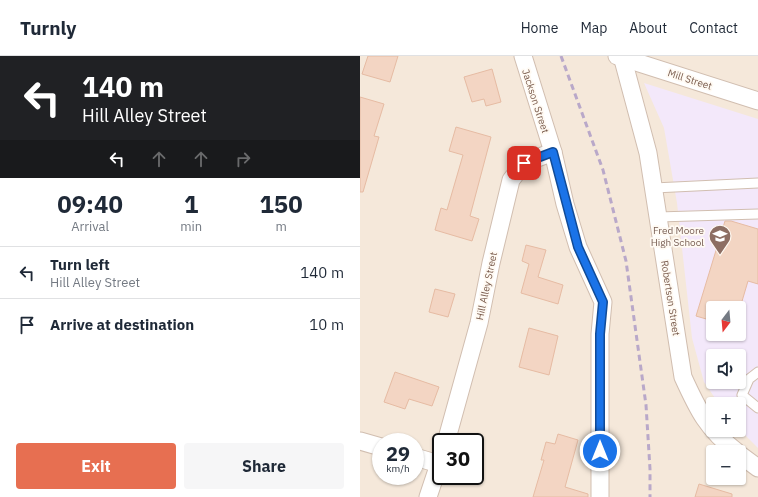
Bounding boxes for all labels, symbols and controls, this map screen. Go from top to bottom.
text: Turnly [20,16,76,40]
text: Home [521,19,558,37]
text: Map [580,19,607,37]
text: About [629,19,667,37]
text: Contact [689,19,738,37]
street label: Mill Street [666,66,714,93]
street label: Jackson Street [519,67,552,135]
text: 140 m [82,68,164,105]
icon: left [16,72,68,124]
text: Hill Alley Street [82,104,207,127]
pin [507,146,541,180]
icon: left [106,148,128,170]
icon: ahead [148,148,170,170]
icon: ahead [190,148,212,170]
icon: right [232,148,254,170]
icon: arrive [513,152,535,174]
text: 09:40 [57,188,123,220]
text: 1 [184,188,198,220]
text: 150 [259,188,303,220]
text: Arrival [71,218,109,235]
text: min [180,218,202,235]
text: m [275,218,287,235]
school or university icon: Fred Moore High School [707,223,733,256]
place label: Fred Moore High School [651,224,705,249]
street label: Hill Alley Street [473,250,500,321]
text: Turn left [50,255,110,274]
street label: Robertson Street [658,259,683,337]
icon: left [16,262,38,284]
text: 140 m [300,263,344,282]
text: Hill Alley Street [50,274,140,291]
north arrow [706,301,746,341]
map controls [706,301,746,485]
icon: arrive [16,314,38,336]
text: Arrive at destination [50,315,194,334]
text: 10 m [309,315,344,334]
button: sound [706,349,746,389]
button: + [706,397,746,437]
position arrow [579,430,621,472]
speed limit sign: 30 [432,433,484,485]
text: 29 [386,440,410,467]
button: Exit [16,443,176,489]
button: Share [184,443,344,489]
button: − [706,445,746,485]
text: km/h [386,462,410,475]

